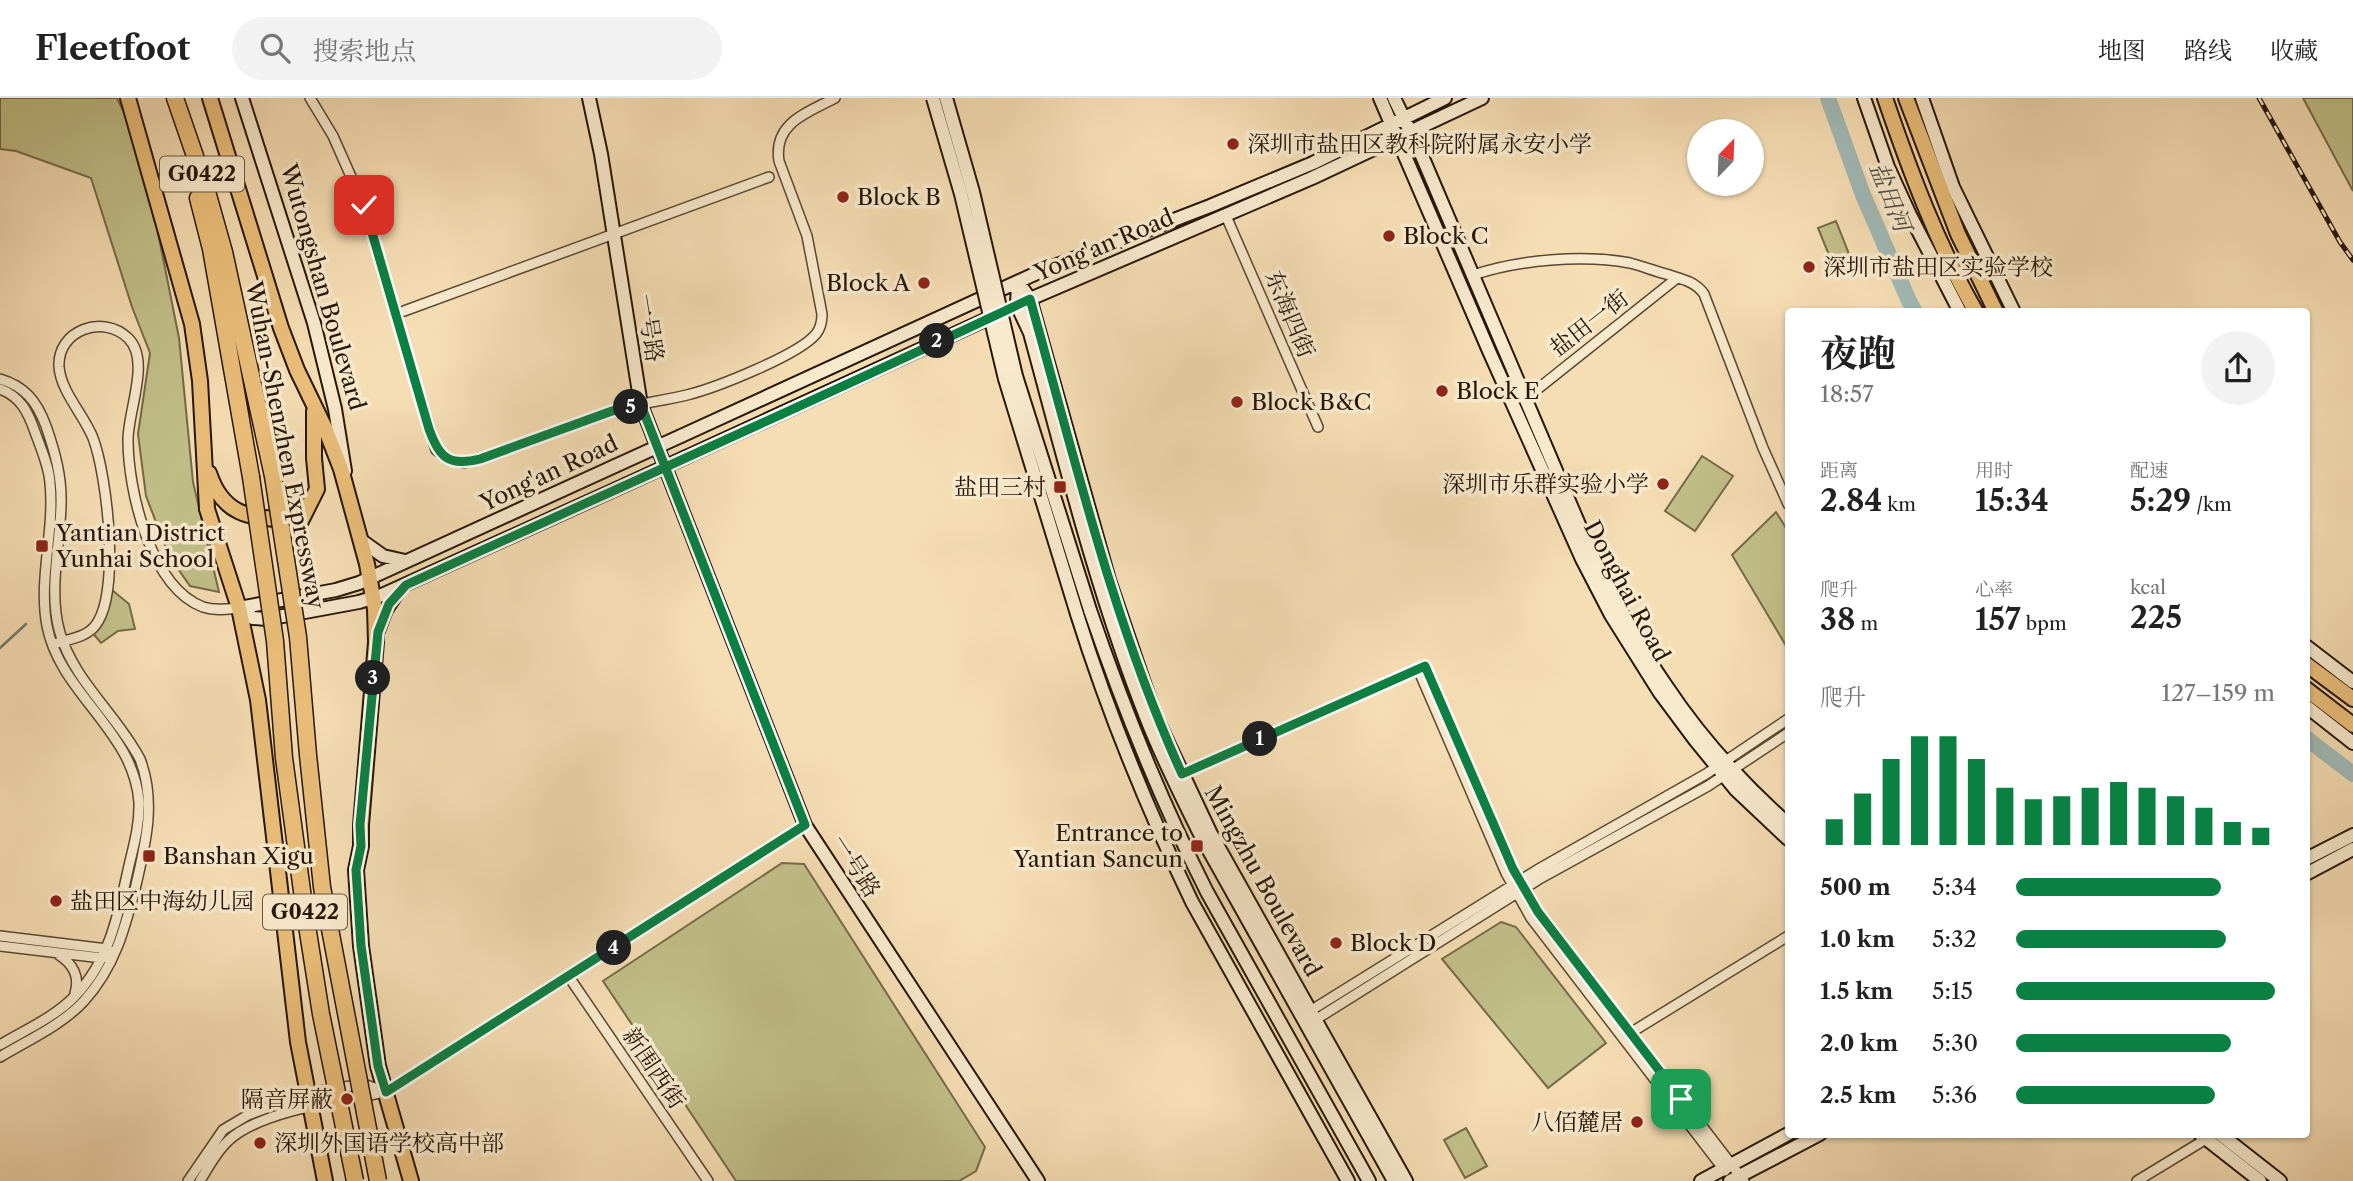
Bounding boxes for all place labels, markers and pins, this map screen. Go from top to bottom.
place label: 深圳市盐田区教科院附属永安小学 [1247,130,1592,158]
marker: 深圳市盐田区教科院附属永安小学 [1225,136,1241,152]
pin [334,175,394,235]
place label: Block B [857,183,941,211]
marker: Block B [835,189,851,205]
place label: Block C [1403,222,1489,250]
marker: Block C [1381,228,1397,244]
place label: 深圳市盐田区实验学校 [1823,253,2053,281]
marker: 深圳市盐田区实验学校 [1801,259,1817,275]
place label: Block A [826,269,911,297]
marker: Block A [916,275,932,291]
pin: 2 [920,324,954,358]
place label: Block E [1456,377,1540,405]
marker: Block E [1434,383,1450,399]
place label: Block B&C [1251,388,1371,416]
pin: 5 [614,390,648,424]
marker: Block B&C [1229,394,1245,410]
place label: 深圳市乐群实验小学 [1442,470,1649,498]
place label: 盐田三村 [954,473,1046,501]
marker: 深圳市乐群实验小学 [1655,476,1671,492]
marker: 盐田三村 [1052,479,1068,495]
place label: Yantian District Yunhai School [55,519,225,573]
marker: Yantian District Yunhai School [34,538,50,554]
pin: 3 [356,660,390,696]
pin: 1 [1242,722,1278,756]
place label: Entrance to Yantian Sancun [1013,819,1183,873]
marker: Entrance to Yantian Sancun [1189,838,1205,854]
place label: Banshan Xigu [163,842,314,870]
marker: Banshan Xigu [141,848,157,864]
place label: 盐田区中海幼儿园 [70,887,254,915]
marker: 盐田区中海幼儿园 [48,893,64,909]
place label: Block D [1350,929,1437,957]
pin: 4 [596,930,632,966]
marker: Block D [1328,935,1344,951]
pin [1651,1069,1711,1129]
place label: 隔音屏蔽 [241,1085,333,1113]
marker: 隔音屏蔽 [339,1091,355,1107]
place label: 八佰麓居 [1531,1108,1623,1136]
marker: 八佰麓居 [1629,1114,1645,1130]
place label: 深圳外国语学校高中部 [274,1129,504,1157]
marker: 深圳外国语学校高中部 [252,1135,268,1151]

